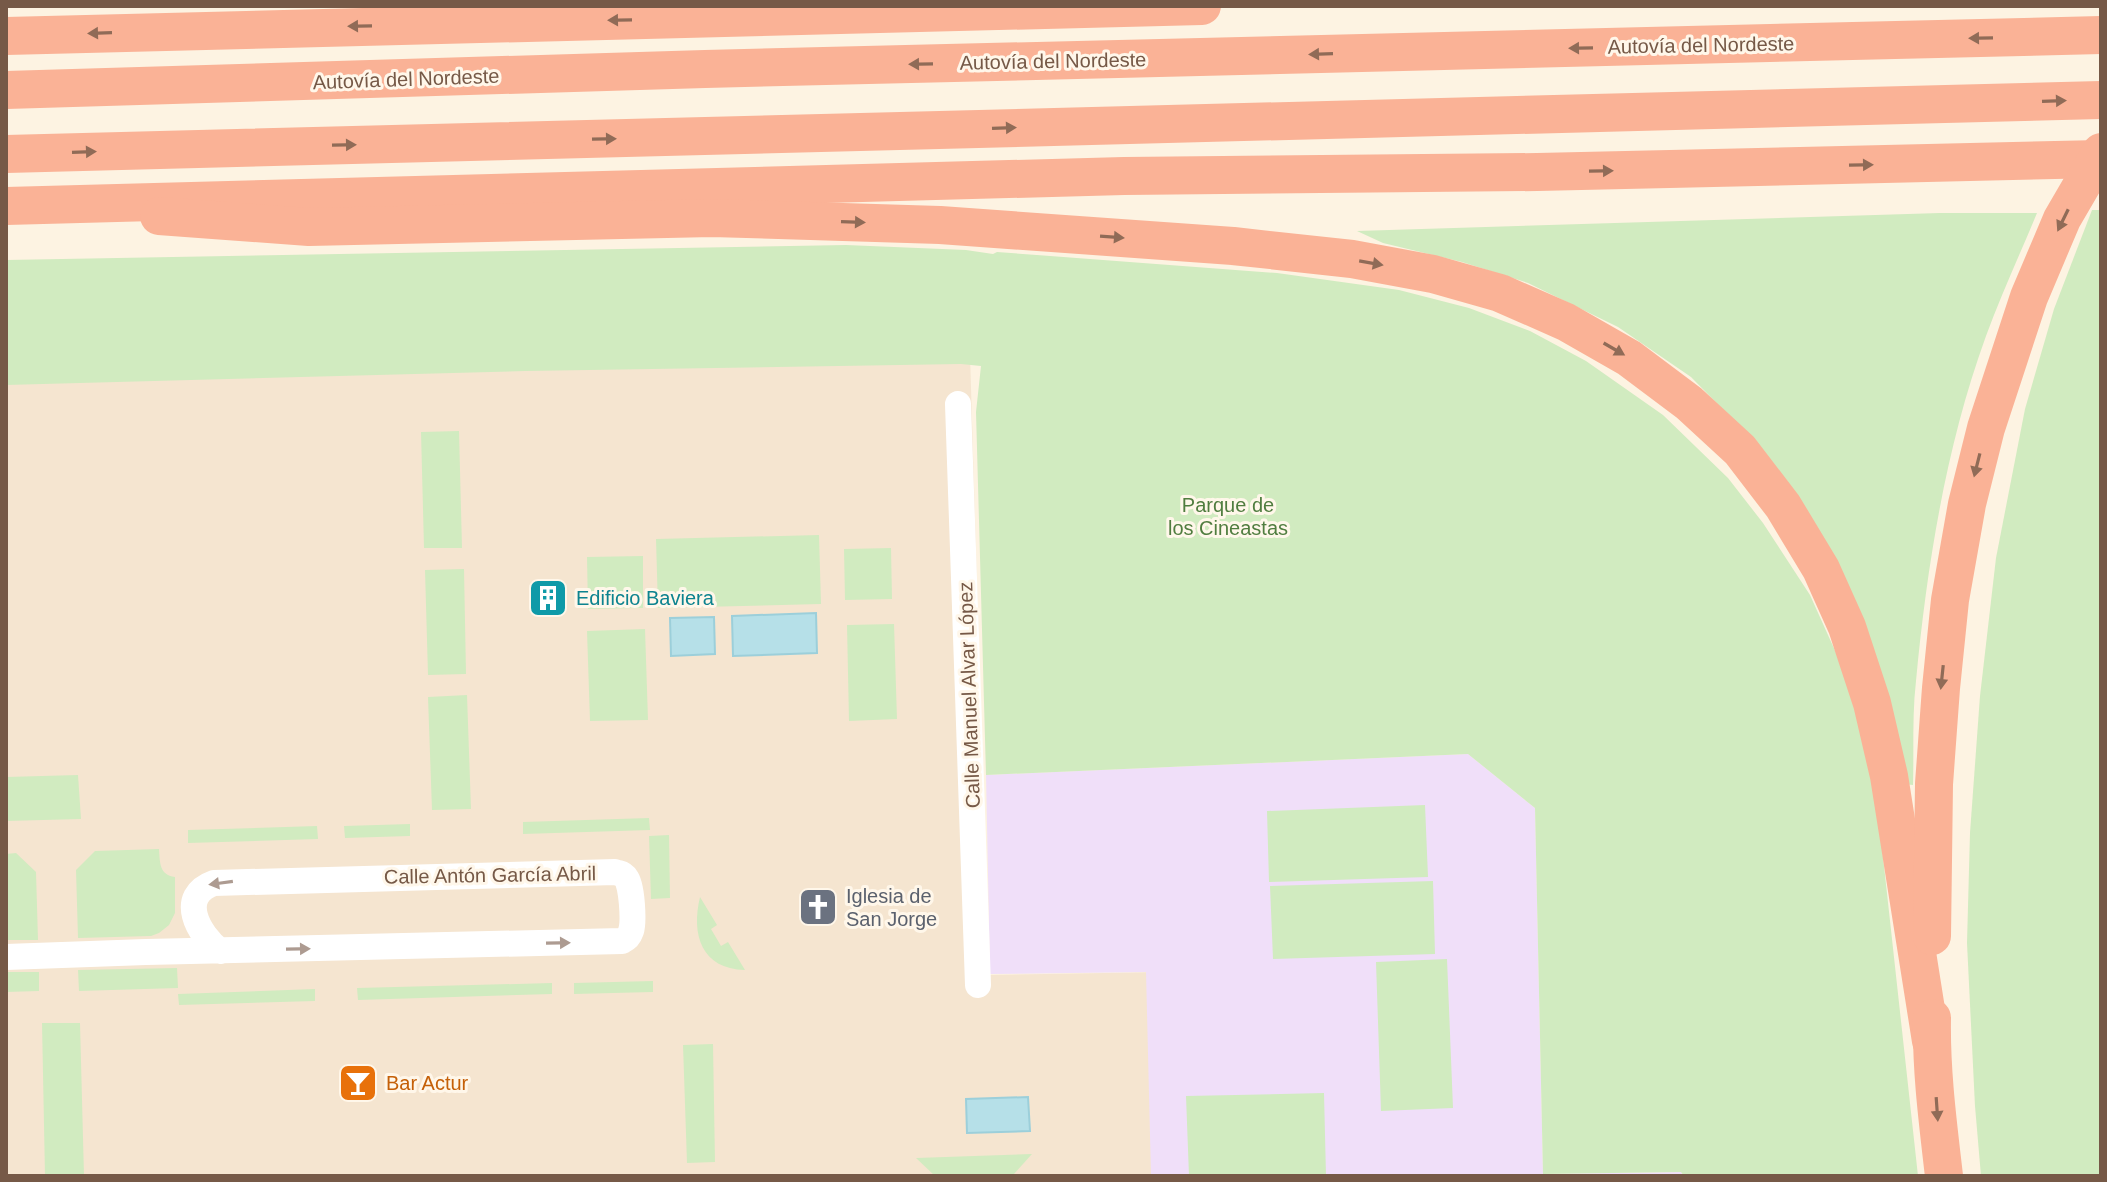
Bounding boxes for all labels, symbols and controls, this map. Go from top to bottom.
one-way arrow [607,14,632,27]
one-way arrow [347,20,372,33]
one-way arrow [87,27,112,40]
one-way arrow [1968,31,1993,44]
street label: Autovía del Nordeste [1607,32,1795,58]
one-way arrow [1568,41,1593,54]
street label: Autovía del Nordeste [959,48,1147,74]
one-way arrow [1308,48,1333,61]
one-way arrow [908,58,933,71]
street label: Autovía del Nordeste [312,65,500,93]
one-way arrow [2042,95,2067,108]
one-way arrow [992,122,1017,134]
one-way arrow [592,132,617,145]
one-way arrow [332,139,357,152]
one-way arrow [72,145,97,158]
one-way arrow [1849,158,1874,171]
one-way arrow [1589,164,1614,177]
one-way arrow [2056,208,2070,231]
one-way arrow [841,216,866,229]
one-way arrow [1100,231,1125,244]
one-way arrow [1359,257,1384,269]
one-way arrow [1603,342,1625,356]
one-way arrow [1970,452,1982,477]
park label: Parque de los Cineastas [1168,494,1288,539]
building icon: Edificio Baviera [527,577,569,619]
street label: Calle Manuel Alvar López [954,581,984,809]
place label: Edificio Baviera [576,587,715,609]
one-way arrow [1935,665,1948,690]
street label: Calle Antón García Abril [384,862,596,888]
one-way arrow [208,877,233,890]
place label: Iglesia de San Jorge [846,885,937,930]
church icon: Iglesia de San Jorge [797,886,839,928]
one-way arrow [546,937,571,949]
one-way arrow [286,943,311,955]
bar icon: Bar Actur [337,1062,379,1104]
place label: Bar Actur [386,1072,469,1094]
one-way arrow [1930,1097,1943,1122]

